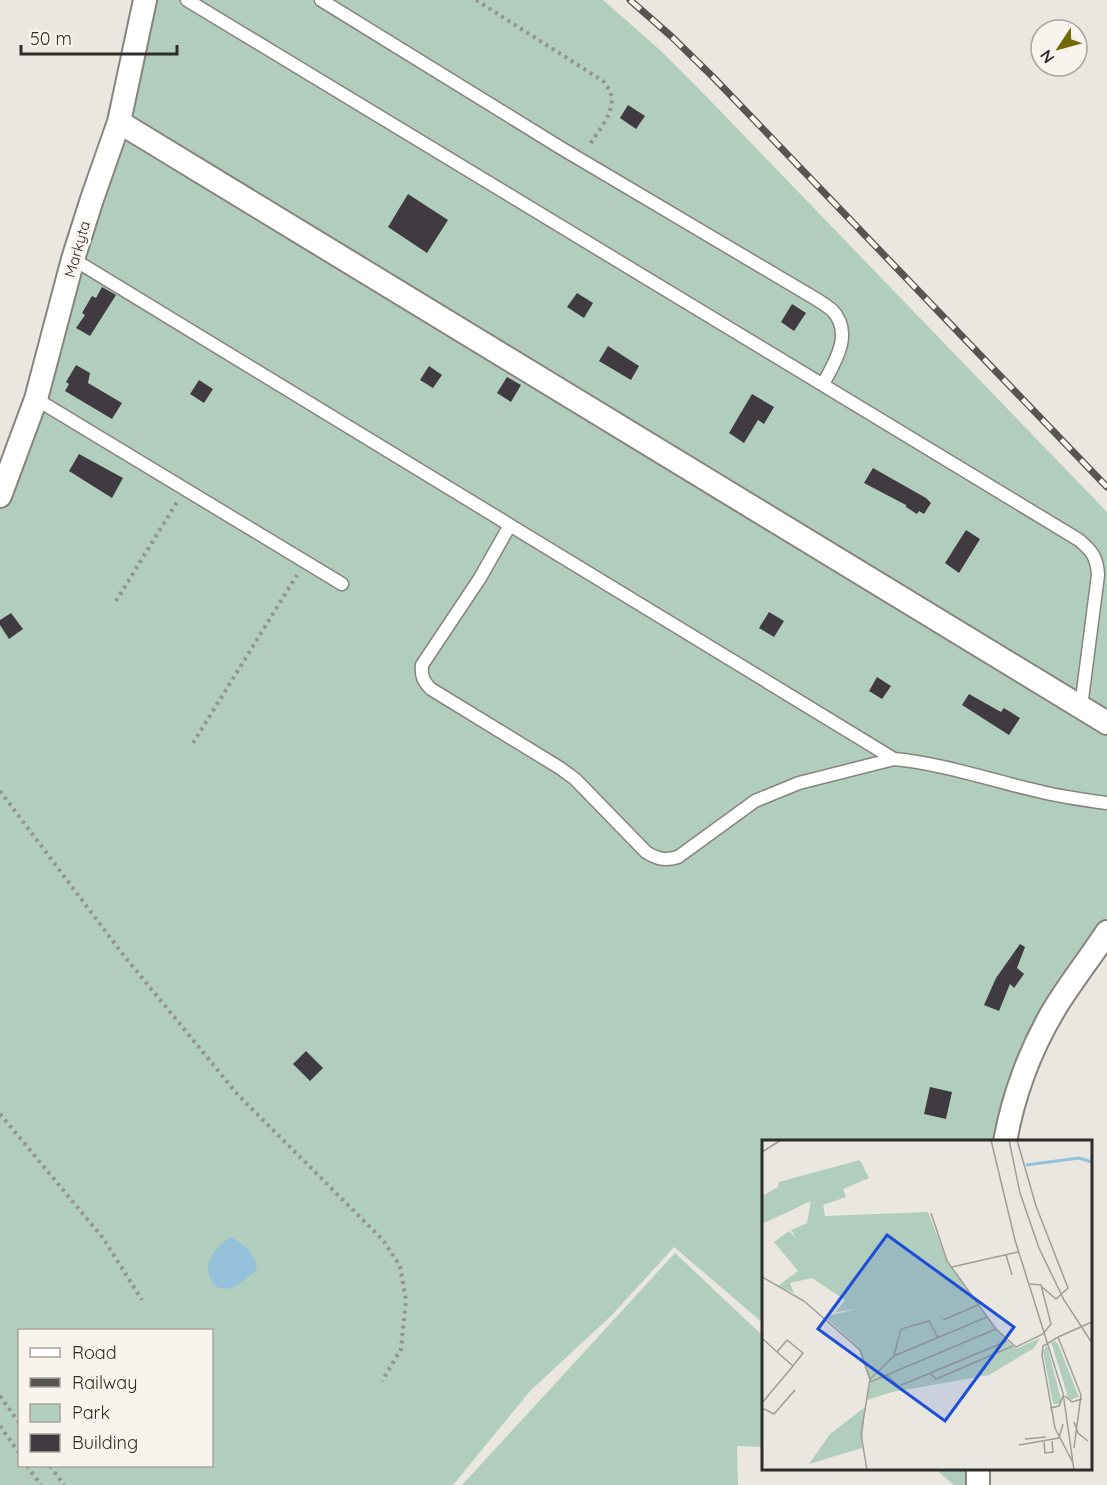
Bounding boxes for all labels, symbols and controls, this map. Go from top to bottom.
scale bar [21,18,177,56]
north arrow [1029,18,1089,78]
text: 50 m [30,27,72,50]
text: N [1035,46,1058,67]
street label: Markyta [60,219,94,279]
inset map [762,1140,1092,1470]
legend [18,1329,213,1467]
text: Road [72,1341,117,1364]
text: Railway [72,1371,138,1394]
text: Park [72,1401,110,1424]
text: Building [72,1431,138,1454]

